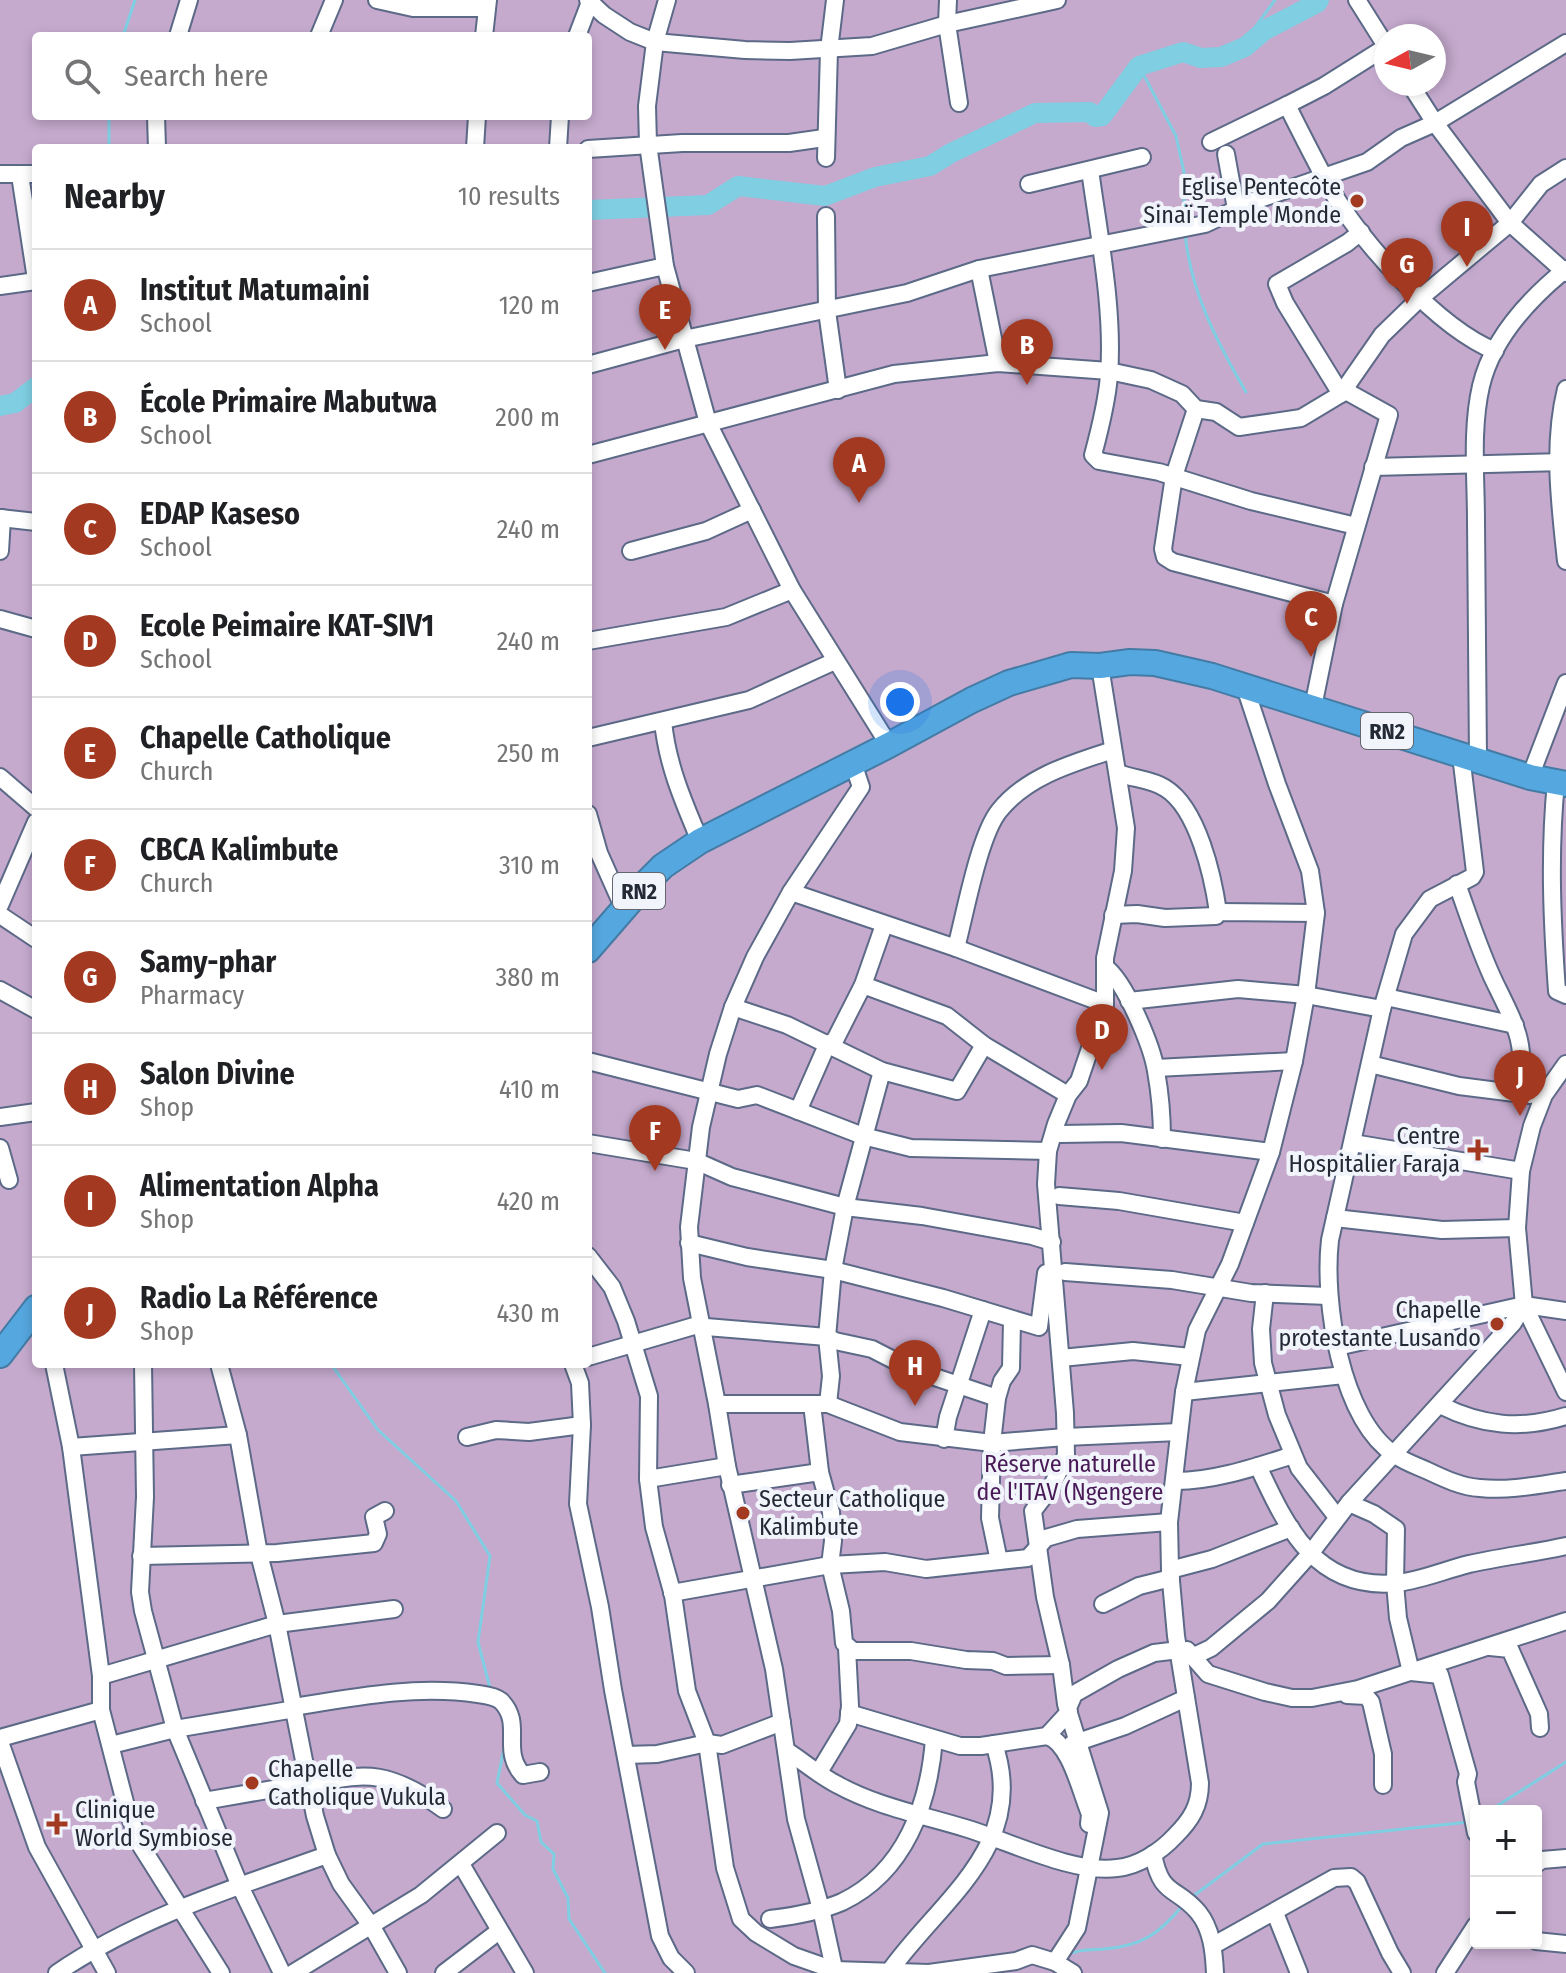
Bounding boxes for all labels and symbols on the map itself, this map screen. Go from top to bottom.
north arrow [1374,24,1446,96]
place label: Eglise Pentecôte Sinaï Temple Monde [1143,173,1341,229]
marker: Eglise Pentecôte Sinaï Temple Monde [1348,192,1366,210]
pin: I [1441,201,1493,267]
pin: G [1381,238,1433,304]
pin: E [639,284,691,350]
pin: B [1001,319,1053,385]
pin: A [833,437,885,503]
pin: C [1285,591,1337,657]
your location [880,682,920,722]
road number: RN2 [1361,713,1413,749]
road number: RN2 [613,873,665,909]
pin: D [1076,1004,1128,1070]
pin: J [1494,1050,1546,1116]
pin: F [629,1105,681,1171]
place label: Centre Hospitalier Faraja [1289,1122,1460,1178]
marker: Centre Hospitalier Faraja [1467,1139,1489,1161]
place label: Chapelle protestante Lusando [1278,1296,1481,1352]
marker: Chapelle protestante Lusando [1488,1315,1506,1333]
pin: H [889,1340,941,1406]
park label: Réserve naturelle de l'ITAV (Ngengere [977,1450,1163,1506]
place label: Secteur Catholique Kalimbute [759,1485,945,1541]
marker: Secteur Catholique Kalimbute [734,1504,752,1522]
place label: Chapelle Catholique Vukula [268,1755,446,1811]
marker: Chapelle Catholique Vukula [243,1774,261,1792]
place label: Clinique World Symbiose [75,1796,233,1852]
marker: Clinique World Symbiose [46,1813,68,1835]

